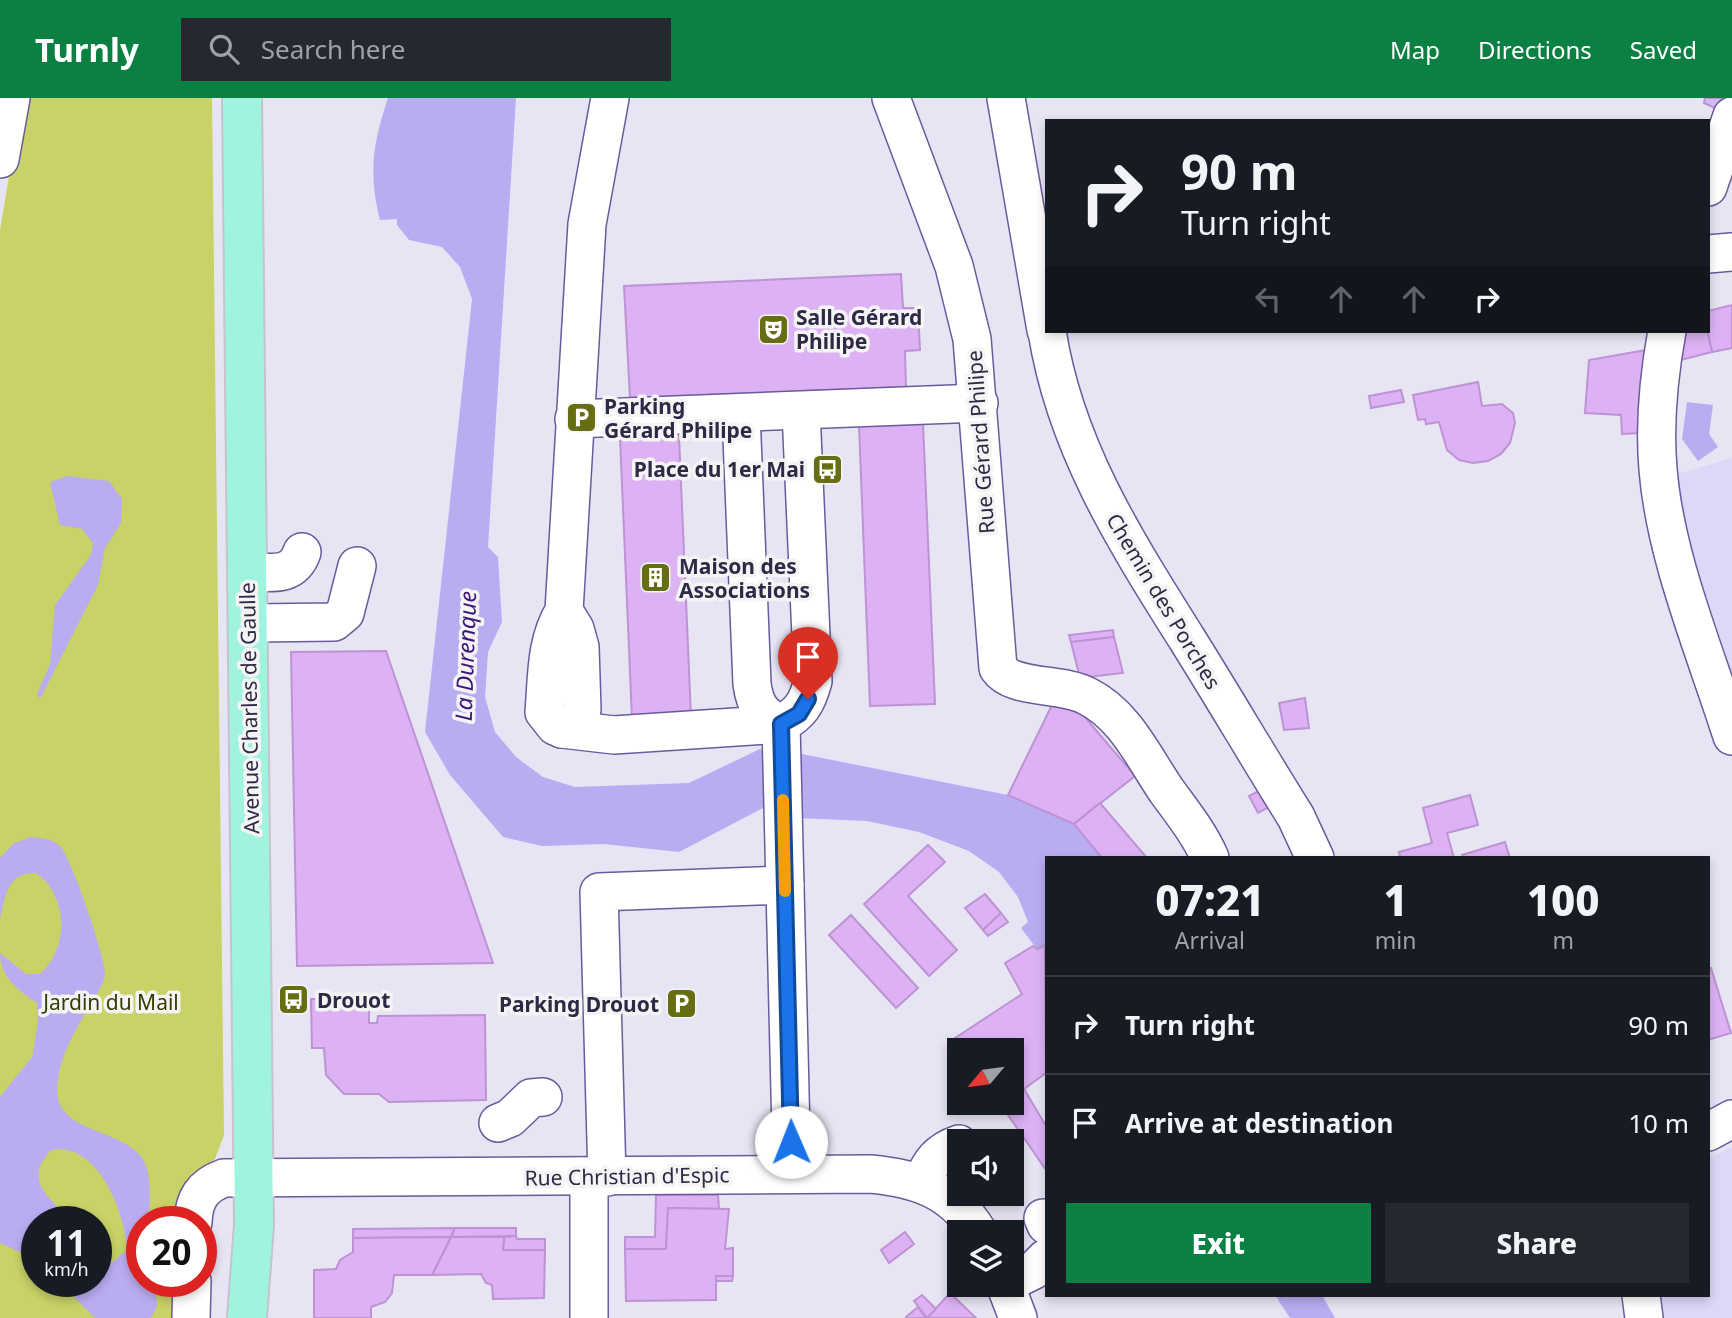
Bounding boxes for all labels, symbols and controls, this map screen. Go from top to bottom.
search box [181,18,671,81]
text: Turnly [35,27,139,72]
icon: search [205,30,243,68]
text: Search here [261,31,405,67]
text: Map [1390,33,1440,66]
text: Directions [1478,33,1592,66]
text: Saved [1630,33,1697,66]
text: 90 m [1181,138,1298,204]
icon: right [1066,147,1157,238]
text: Turn right [1181,201,1331,244]
icon: left [1249,280,1287,318]
icon: ahead [1322,280,1360,318]
icon: ahead [1395,280,1433,318]
icon: right [1468,280,1506,318]
place label: Salle Gérard Philipe [796,303,922,355]
theatre icon: Salle Gérard Philipe [756,312,790,346]
street label: Rue Gérard Philipe [960,349,1000,535]
place label: Parking Gérard Philipe [604,392,752,444]
parking icon: Parking Gérard Philipe [564,401,598,435]
bus stop icon: Place du 1er Mai [811,452,845,486]
place label: Place du 1er Mai [634,455,805,483]
street label: Chemin des Porches [1100,508,1228,694]
place label: Maison des Associations [679,552,810,604]
building icon: Maison des Associations [639,561,673,595]
street label: Avenue Charles de Gaulle [233,582,265,834]
water label: La Durenque [447,590,483,722]
pin [778,627,838,699]
icon: arrive [789,638,827,676]
text: 07:21 [1155,871,1264,928]
text: 1 [1383,871,1408,928]
text: 100 [1527,871,1600,928]
text: Arrival [1175,924,1245,956]
text: min [1375,924,1416,956]
text: m [1552,924,1574,956]
bus stop icon: Drouot [277,983,311,1017]
place label: Drouot [317,986,390,1014]
parking icon: Parking Drouot [665,987,699,1021]
park label: Jardin du Mail [41,988,179,1016]
place label: Parking Drouot [499,990,659,1018]
icon: right [1066,1006,1104,1044]
text: Turn right [1125,1007,1255,1043]
text: 90 m [1628,1007,1689,1043]
north arrow [947,1038,1024,1115]
map controls [947,1038,1024,1297]
icon: arrive [1066,1104,1104,1142]
position arrow [754,1105,828,1179]
text: Arrive at destination [1125,1105,1394,1141]
text: 10 m [1628,1105,1689,1141]
button: sound [947,1129,1024,1206]
street label: Rue Christian d'Espic [524,1160,730,1192]
button: Exit [1066,1203,1371,1283]
button: Share [1385,1203,1689,1283]
speed limit sign: 20 [126,1206,217,1297]
text: 11 [46,1219,87,1266]
button: layers [947,1220,1024,1297]
text: km/h [44,1257,89,1281]

